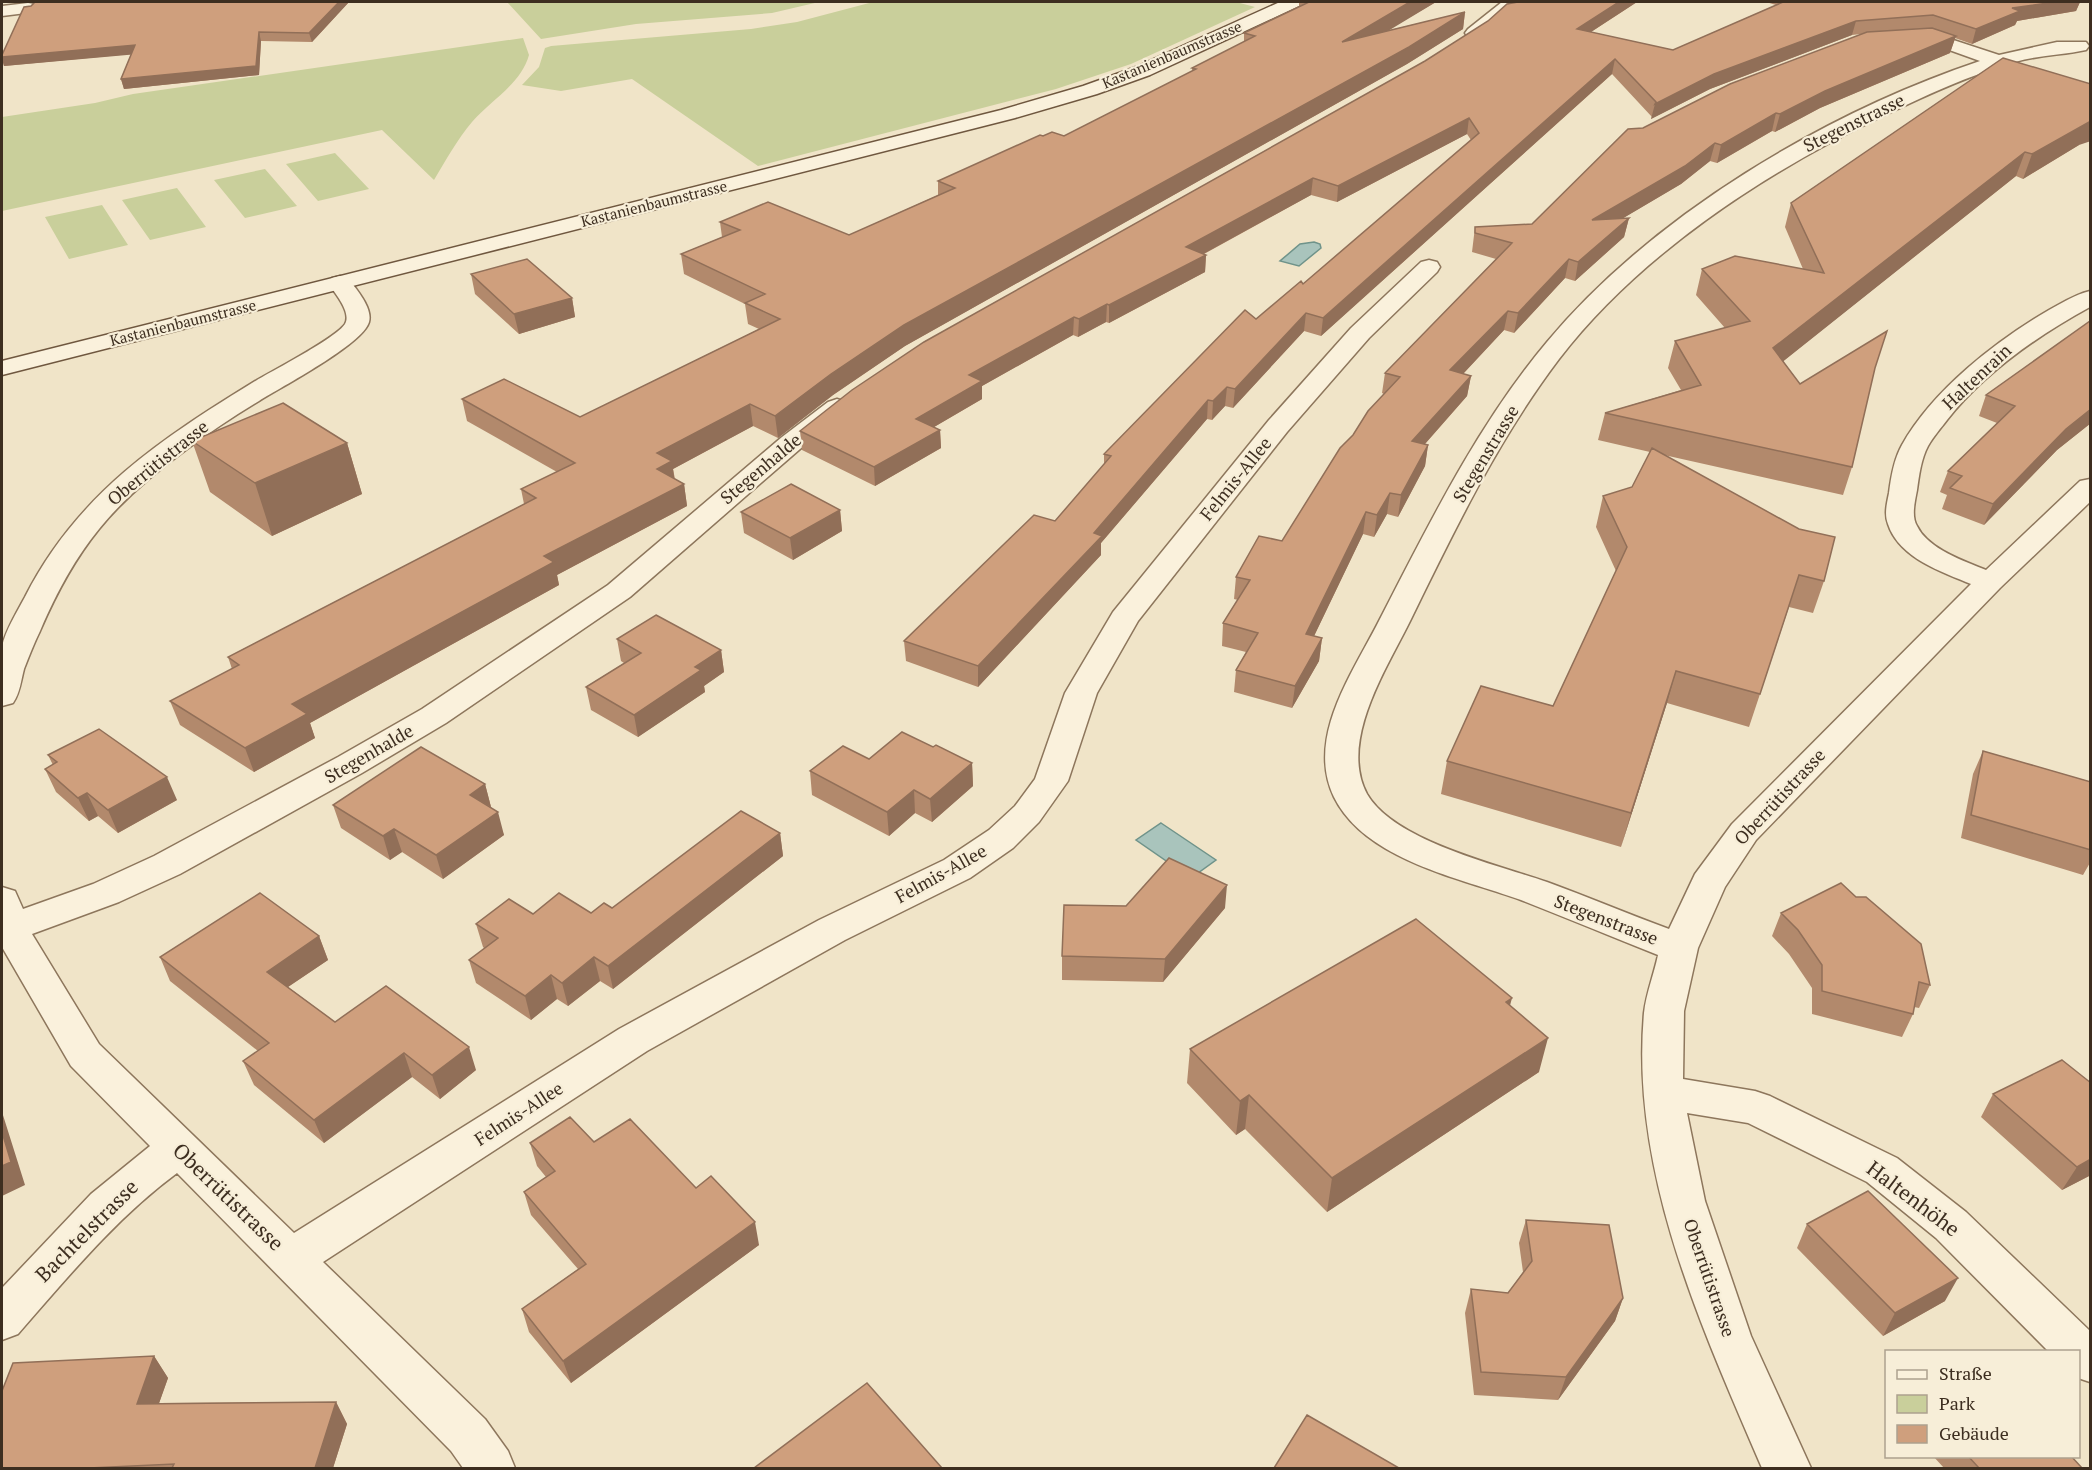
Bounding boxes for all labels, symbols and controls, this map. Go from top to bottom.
street label: Kastanienbaumstrasse [1099,16,1245,93]
street label: Stegenstrasse [1799,87,1908,157]
street label: Kastanienbaumstrasse [579,175,729,231]
street label: Kastanienbaumstrasse [108,294,258,350]
street label: Haltenrain [1937,338,2016,414]
street label: Stegenstrasse [1447,400,1524,507]
street label: Oberrütistrasse [102,414,213,510]
street label: Stegenhalde [715,427,806,509]
street label: Felmis-Allee [1194,432,1276,525]
street label: Stegenhalde [320,718,417,788]
street label: Oberrütistrasse [1728,743,1830,850]
street label: Felmis-Allee [890,838,991,908]
street label: Stegenstrasse [1551,888,1662,950]
street label: Felmis-Allee [469,1076,567,1151]
street label: Oberrütistrasse [167,1136,290,1256]
street label: Haltenhöhe [1861,1154,1966,1242]
street label: Bachtelstrasse [29,1173,144,1288]
street label: Oberrütistrasse [1678,1215,1741,1340]
legend [1885,1350,2080,1458]
text: Straße [1939,1361,1992,1385]
text: Park [1939,1391,1976,1415]
text: Gebäude [1939,1421,2009,1445]

